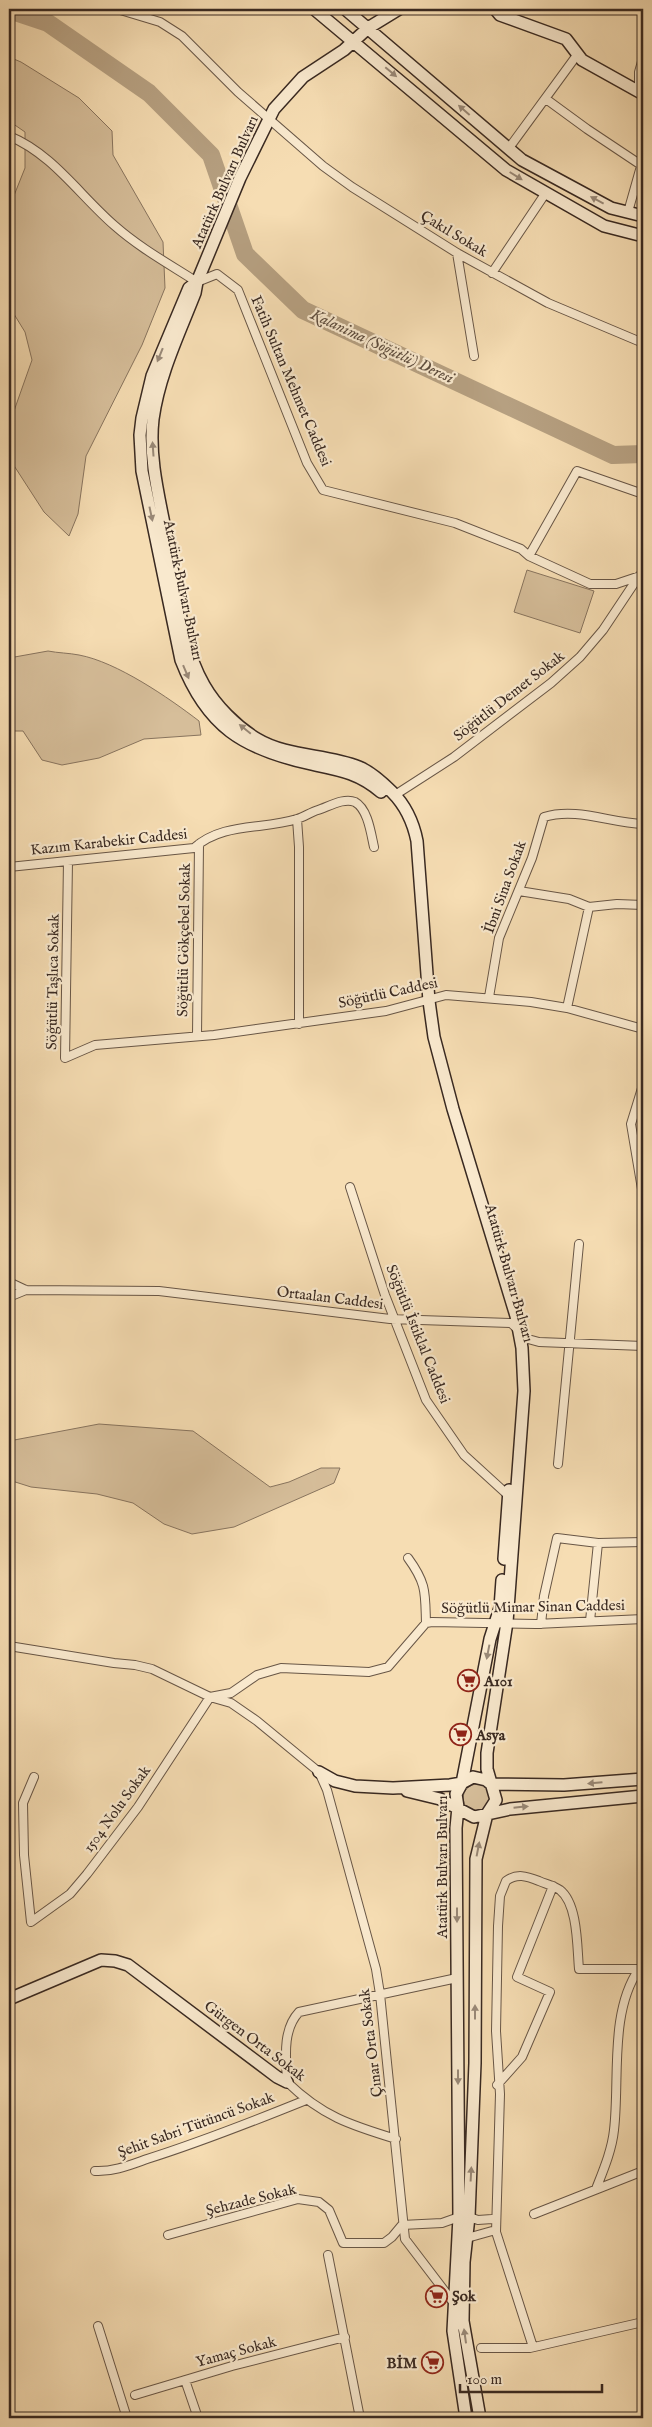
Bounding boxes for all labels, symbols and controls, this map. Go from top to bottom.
one-way arrow [385,67,398,78]
one-way arrow [458,104,470,116]
street label: Atatürk Bulvarı Bulvarı [187,113,263,252]
one-way arrow [510,171,523,181]
one-way arrow [590,196,605,204]
street label: Çakıl Sokak [417,207,492,262]
street label: Fatih Sultan Mehmet Caddesi [246,293,336,469]
water label: Kalanima (Söğütlü) Deresi [306,305,458,390]
one-way arrow [156,348,164,362]
one-way arrow [149,441,157,457]
one-way arrow [148,506,156,522]
street label: Atatürk Bulvarı Bulvarı [159,517,207,662]
street label: Söğütlü Demet Sokak [450,646,569,745]
one-way arrow [183,665,191,680]
one-way arrow [238,723,251,734]
street label: Kazım Karabekir Caddesi [30,824,188,860]
street label: İbni Sina Sokak [479,837,531,936]
street label: Söğütlü Gökçebel Sokak [173,862,195,1017]
street label: Söğütlü Taşlıca Sokak [42,913,64,1050]
street label: Söğütlü Caddesi [336,973,440,1013]
street label: Atatürk Bulvarı Bulvarı [480,1201,538,1344]
street label: Söğütlü İstiklal Caddesi [381,1262,455,1406]
street label: Ortaalan Caddesi [276,1282,384,1314]
street label: Söğütlü Mimar Sinan Caddesi [441,1596,625,1618]
one-way arrow [484,1644,492,1659]
supermarket icon: A101 [456,1669,480,1693]
place label: A101 [483,1672,513,1691]
supermarket icon: Asya [448,1723,472,1747]
place label: Asya [475,1726,506,1745]
street label: 1504 Nolu Sokak [79,1761,155,1856]
one-way arrow [586,1779,602,1787]
street label: Atatürk Bulvarı Bulvarı [433,1795,452,1940]
one-way arrow [513,1803,529,1811]
one-way arrow [474,1841,482,1857]
one-way arrow [453,1907,461,1923]
street label: Çınar Orta Sokak [355,1987,387,2098]
street label: Gürgen Orta Sokak [200,1997,310,2086]
one-way arrow [471,2003,479,2019]
one-way arrow [454,2069,462,2085]
street label: Şehit Sabri Tütüncü Sokak [115,2088,278,2162]
one-way arrow [467,2166,475,2182]
street label: Şehzade Sokak [204,2179,299,2220]
supermarket icon: Şok [424,2284,448,2308]
place label: Şok [452,2287,477,2306]
one-way arrow [461,2328,469,2344]
street label: Yamaç Sokak [194,2332,279,2372]
supermarket icon: BİM [421,2351,445,2375]
place label: BİM [387,2354,417,2373]
scale bar [460,2362,602,2394]
text: 100 m [467,2370,503,2389]

